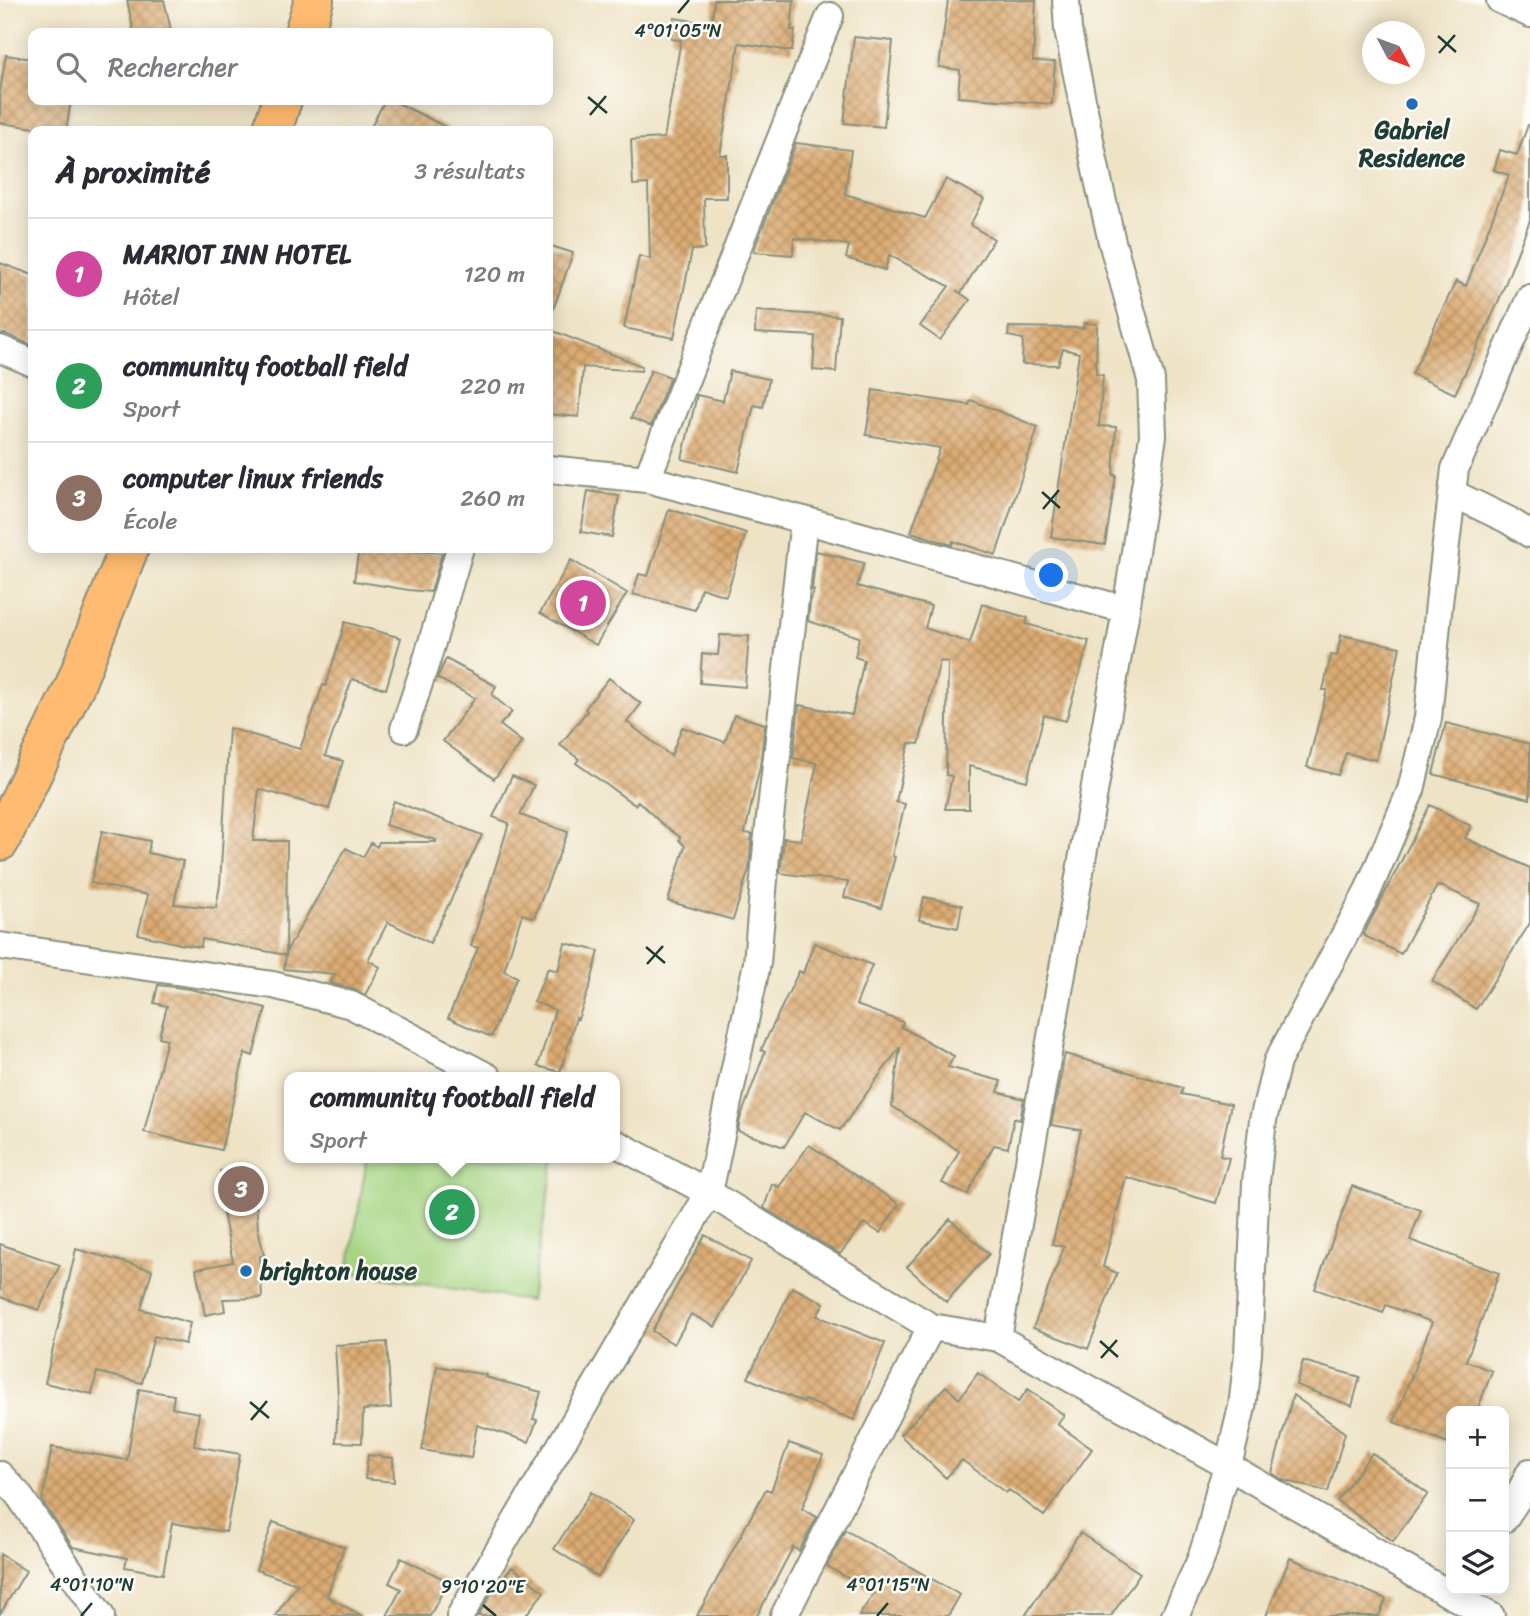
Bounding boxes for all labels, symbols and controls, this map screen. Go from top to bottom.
text: 4°01'05"N [634,15,722,47]
north arrow [1362,21,1425,84]
search box [28,28,553,105]
text: Rechercher [108,44,238,90]
icon: search [52,48,90,86]
marker: Gabriel Residence [1404,96,1420,112]
place label: Gabriel Residence [1358,109,1466,179]
text: À proximité [56,145,210,199]
text: 3 résultats [415,151,525,192]
text: MARIOT INN HOTEL [123,231,351,277]
text: 1 [74,254,84,295]
text: 120 m [464,254,525,295]
text: Hôtel [123,277,179,318]
text: community football field [123,343,407,389]
text: 2 [72,366,86,407]
text: 220 m [460,366,525,407]
text: Sport [123,389,180,430]
text: computer linux friends [123,455,383,501]
text: 3 [73,478,85,519]
text: 260 m [460,478,525,519]
text: École [123,501,177,542]
your location [1034,558,1068,592]
pin: 1 [560,577,606,629]
popup [284,1072,620,1163]
text: community football field [310,1074,594,1120]
text: Sport [310,1120,367,1161]
pin: 3 [218,1163,264,1215]
pin: 2 [429,1186,475,1238]
place label: brighton house [259,1250,418,1292]
marker: brighton house [238,1263,254,1279]
map controls [1446,1406,1509,1595]
button: + [1446,1406,1509,1469]
button: − [1446,1469,1509,1532]
button: layers [1446,1532,1509,1595]
text: 4°01'10"N [50,1569,134,1601]
text: 4°01'15"N [846,1569,930,1601]
text: 9°10'20"E [441,1571,526,1603]

